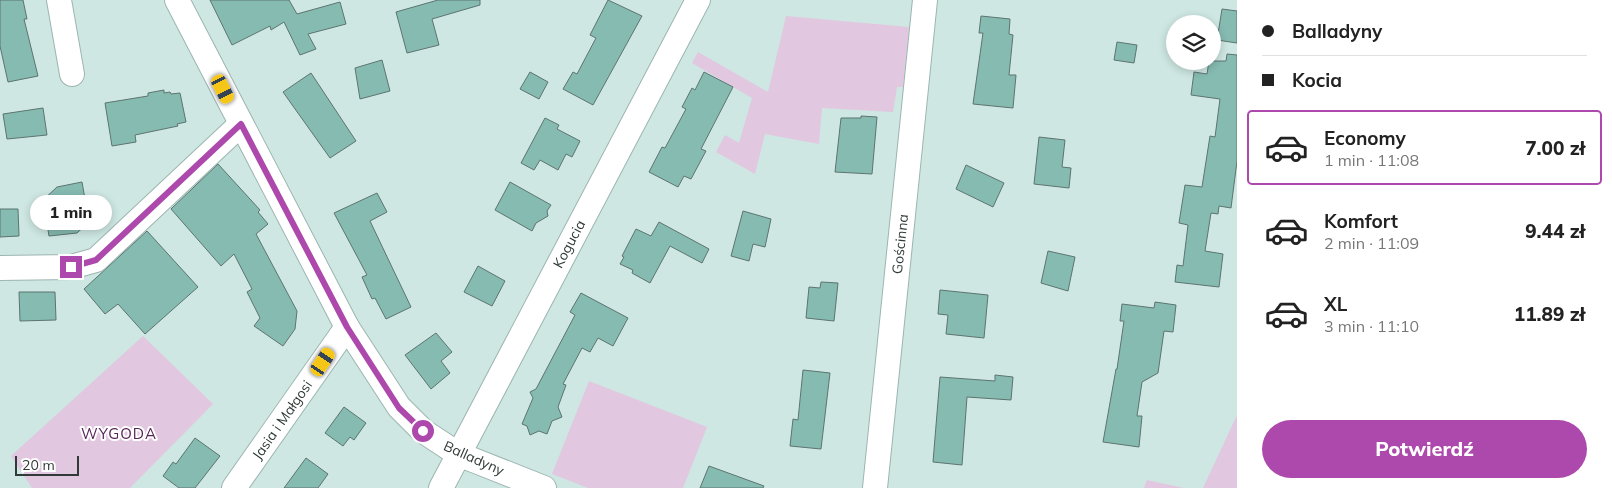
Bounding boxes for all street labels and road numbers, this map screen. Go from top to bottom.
street label: Gościnna [888,213,912,275]
street label: Kogucia [549,217,589,271]
street label: Jasia i Małgosi [248,377,316,463]
street label: Balladyny [441,437,508,480]

